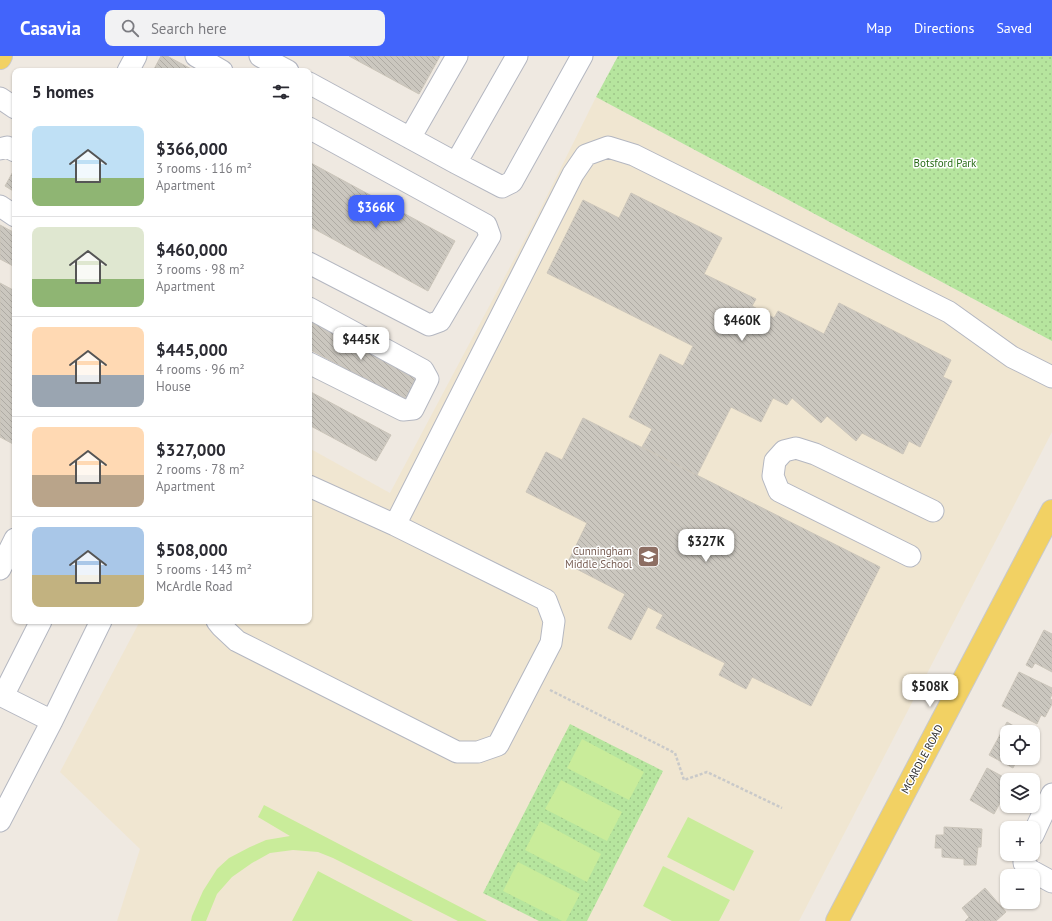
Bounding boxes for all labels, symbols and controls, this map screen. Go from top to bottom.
search box [105,10,385,46]
text: Casavia [20,16,81,40]
icon: search [119,17,141,39]
text: Search here [151,19,227,38]
text: Map [866,19,892,37]
text: Directions [914,19,974,37]
text: Saved [996,19,1032,37]
text: 5 homes [32,81,94,103]
icon: filters [270,81,292,103]
text: $366,000 [156,138,228,160]
icon: home [64,142,112,190]
park label: Botsford Park [914,156,977,170]
text: 3 rooms · 116 m² [156,160,252,177]
text: Apartment [156,177,215,194]
pin: $366K [348,195,404,229]
text: $366K [357,199,395,216]
text: $460,000 [156,239,228,261]
icon: home [64,243,112,291]
text: 3 rooms · 98 m² [156,261,245,278]
text: Apartment [156,278,215,295]
pin: $460K [714,308,770,342]
text: $460K [723,312,761,329]
pin: $445K [333,327,389,361]
text: $445K [342,331,380,348]
text: $445,000 [156,339,228,361]
icon: home [64,343,112,391]
text: 4 rooms · 96 m² [156,361,245,378]
text: House [156,378,191,395]
text: $327,000 [156,439,226,461]
icon: home [64,443,112,491]
text: 2 rooms · 78 m² [156,461,245,478]
text: Apartment [156,478,215,495]
pin: $327K [678,529,734,563]
text: $327K [687,533,725,550]
text: $508,000 [156,539,228,561]
icon: home [64,543,112,591]
place label: Cunningham Middle School [565,544,633,571]
school or university icon: Cunningham Middle School [635,544,661,570]
text: 5 rooms · 143 m² [156,561,252,578]
text: McArdle Road [156,578,233,595]
pin: $508K [902,674,958,708]
text: $508K [911,678,949,695]
street label: MCARDLE ROAD [898,722,946,796]
map controls [1000,725,1040,909]
button: locate [1000,725,1040,765]
button: layers [1000,773,1040,813]
button: + [1000,821,1040,861]
button: − [1000,869,1040,909]

